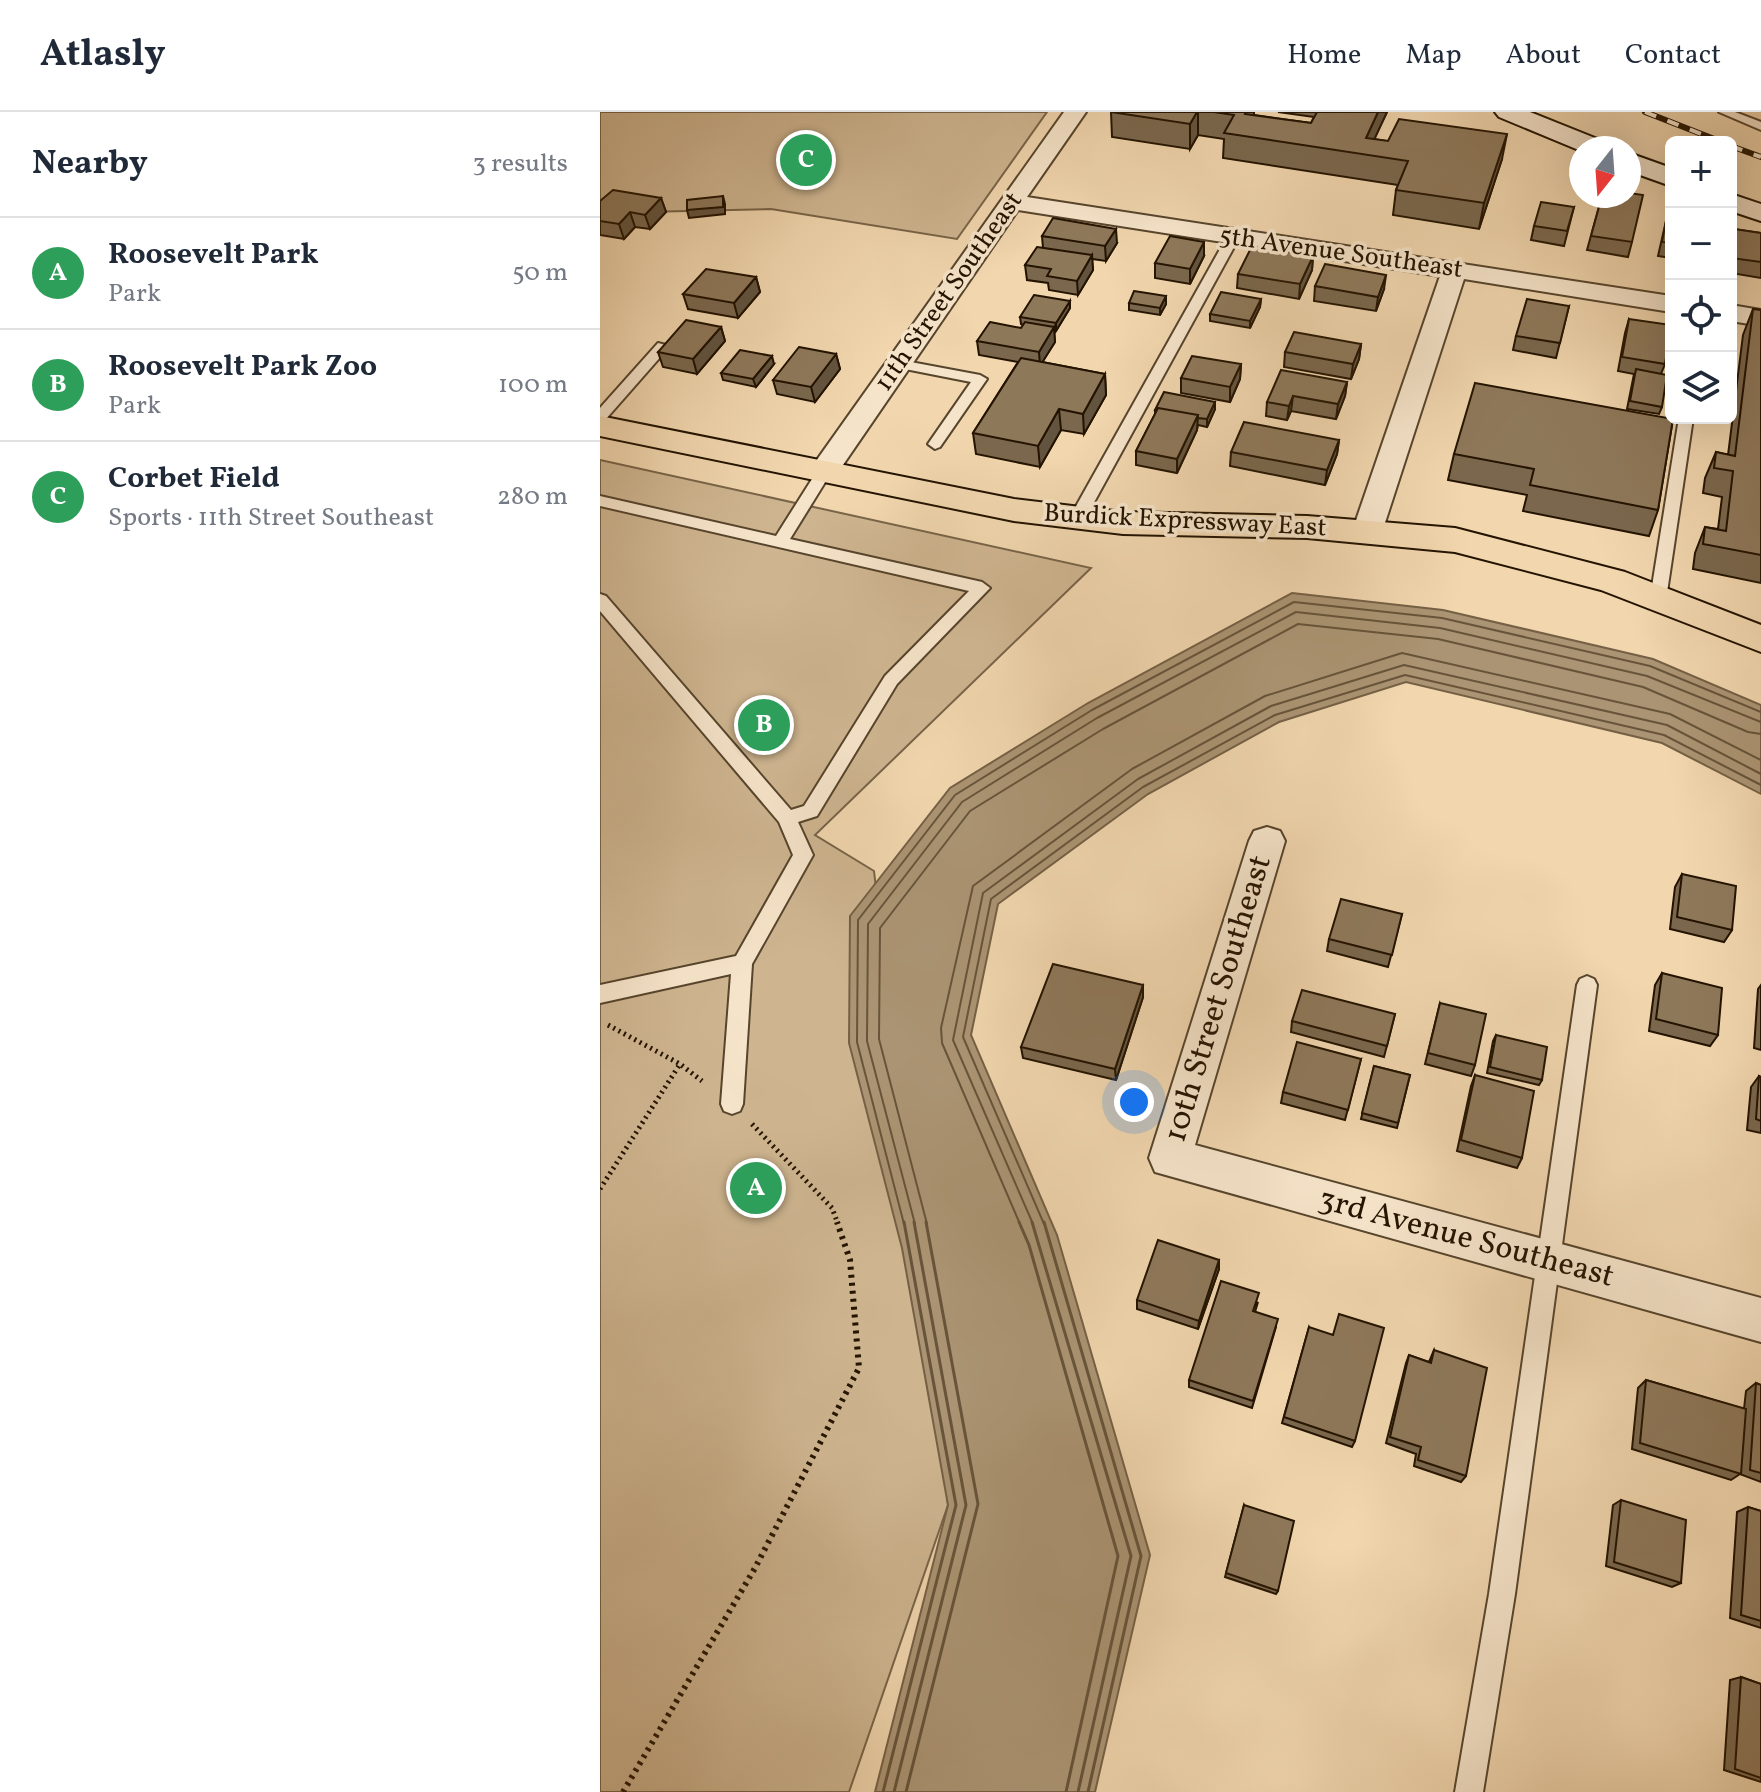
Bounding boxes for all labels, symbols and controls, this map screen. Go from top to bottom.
text: Atlasly [40,29,166,82]
text: Home [1287,36,1361,75]
text: Map [1405,36,1461,75]
text: About [1505,36,1581,75]
text: Contact [1625,36,1721,75]
pin: C [780,130,832,190]
north arrow [1569,136,1641,208]
map controls [1665,136,1737,424]
button: + [1665,136,1737,208]
text: Nearby [32,141,148,188]
text: 3 results [472,146,568,182]
street label: 11th Street Southeast [866,185,1032,399]
button: − [1665,208,1737,280]
street label: 5th Avenue Southeast [1217,218,1465,288]
text: Roosevelt Park [108,234,319,276]
text: A [49,255,67,291]
text: 50 m [512,255,568,291]
text: Park [108,276,161,312]
button: locate [1665,280,1737,352]
text: Roosevelt Park Zoo [108,346,377,388]
button: layers [1665,352,1737,424]
text: B [49,367,67,403]
text: 100 m [498,367,568,403]
text: Park [108,388,161,424]
text: Corbet Field [108,458,280,500]
text: C [50,479,66,515]
text: 280 m [497,479,568,515]
street label: Burdick Expressway East [1043,496,1327,546]
text: Sports · 11th Street Southeast [108,500,434,536]
pin: B [738,695,790,755]
street label: 10th Street Southeast [1154,850,1284,1148]
your location [1114,1082,1154,1122]
pin: A [730,1158,782,1218]
street label: 3rd Avenue Southeast [1313,1178,1619,1300]

